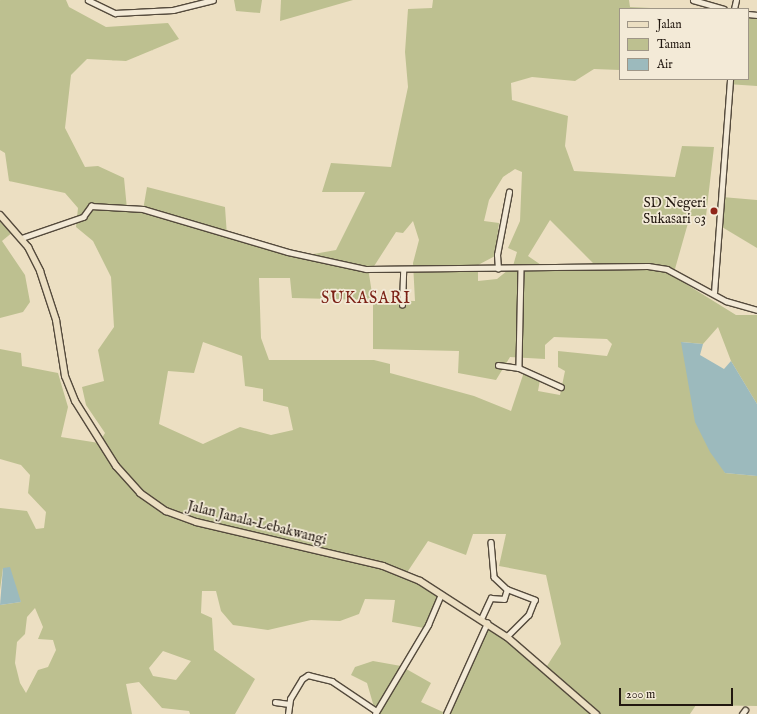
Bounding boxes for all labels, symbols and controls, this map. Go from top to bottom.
legend [619,8,749,80]
text: Jalan [657,17,682,32]
text: Taman [657,37,691,52]
text: Air [657,57,673,72]
place label: SD Negeri Sukasari 03 [643,195,706,228]
marker: SD Negeri Sukasari 03 [709,206,719,216]
district label: SUKASARI [321,289,411,309]
street label: Jalan Janala–Lebakwangi [186,498,328,548]
scale bar [621,680,735,706]
text: 200 m [626,687,655,702]

